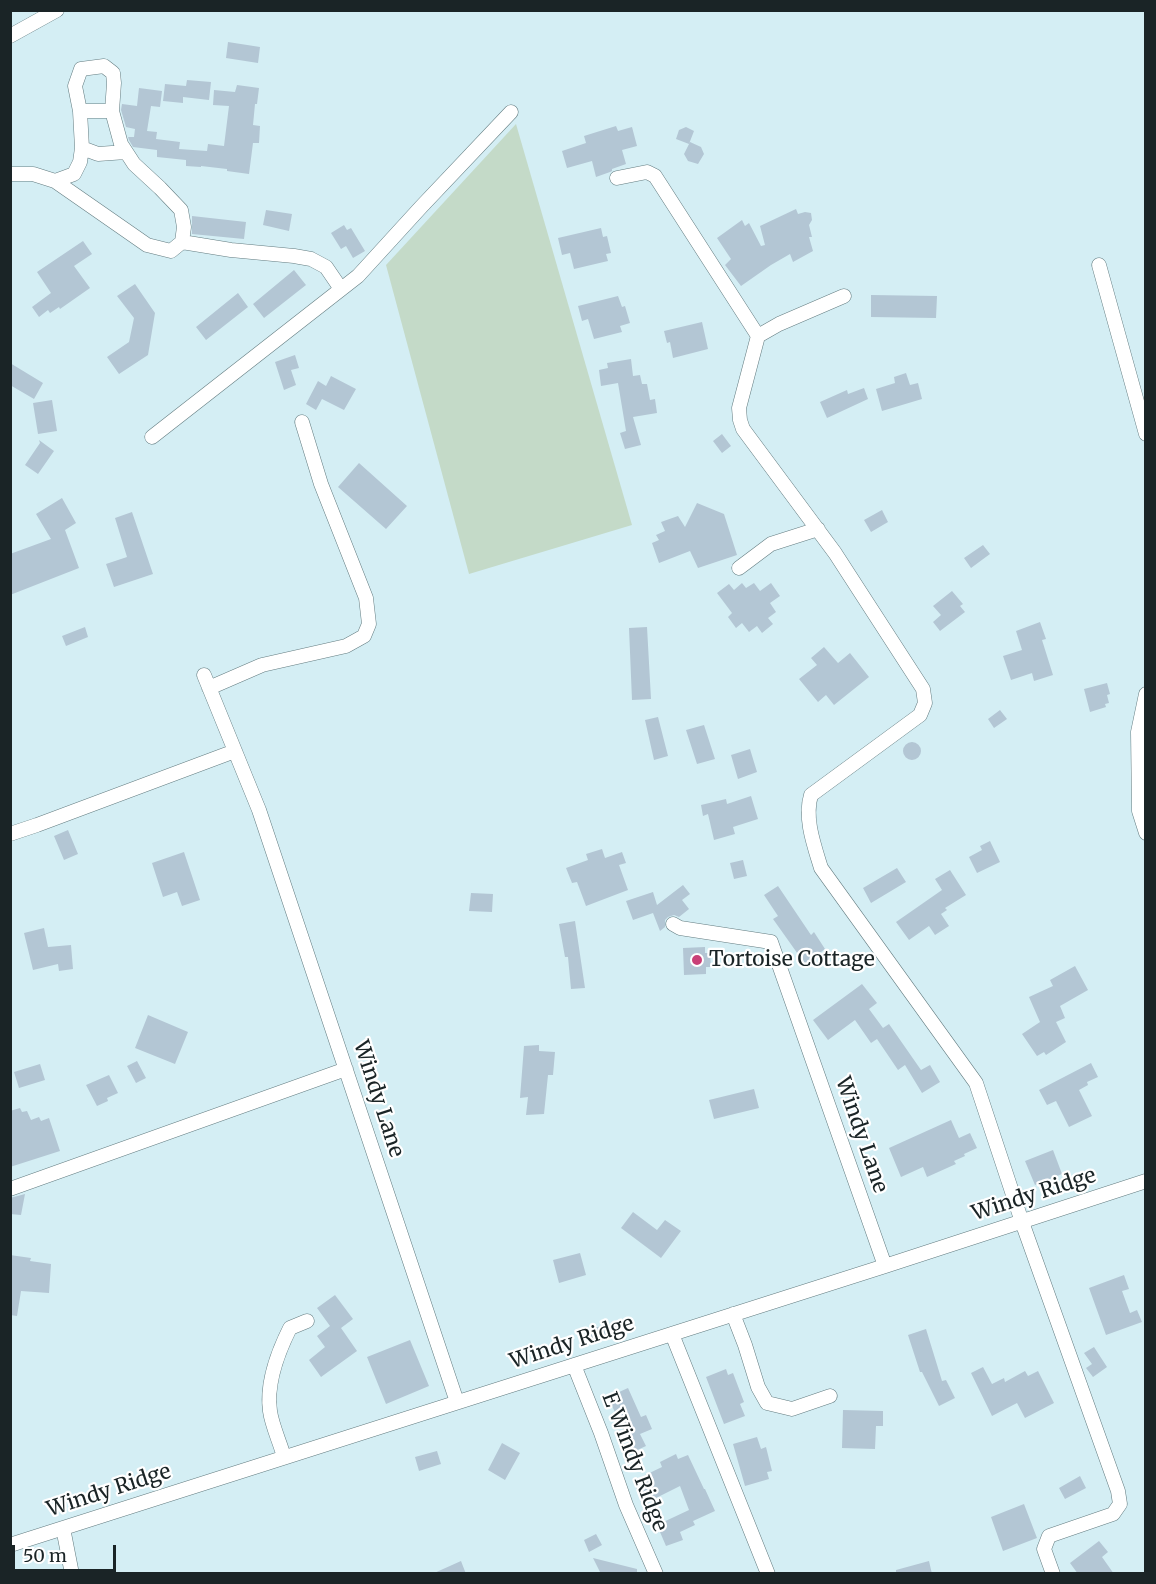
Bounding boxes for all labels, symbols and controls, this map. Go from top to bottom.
place label: Tortoise Cottage [709,947,875,973]
marker: Tortoise Cottage [690,953,704,967]
street label: Windy Lane [347,1038,409,1160]
street label: Windy Lane [829,1074,893,1196]
street label: Windy Ridge [969,1163,1099,1227]
street label: Windy Ridge [507,1311,637,1375]
street label: E Windy Ridge [596,1389,672,1535]
street label: Windy Ridge [44,1459,174,1523]
scale bar [15,1533,118,1571]
text: 50 m [23,1544,67,1567]

